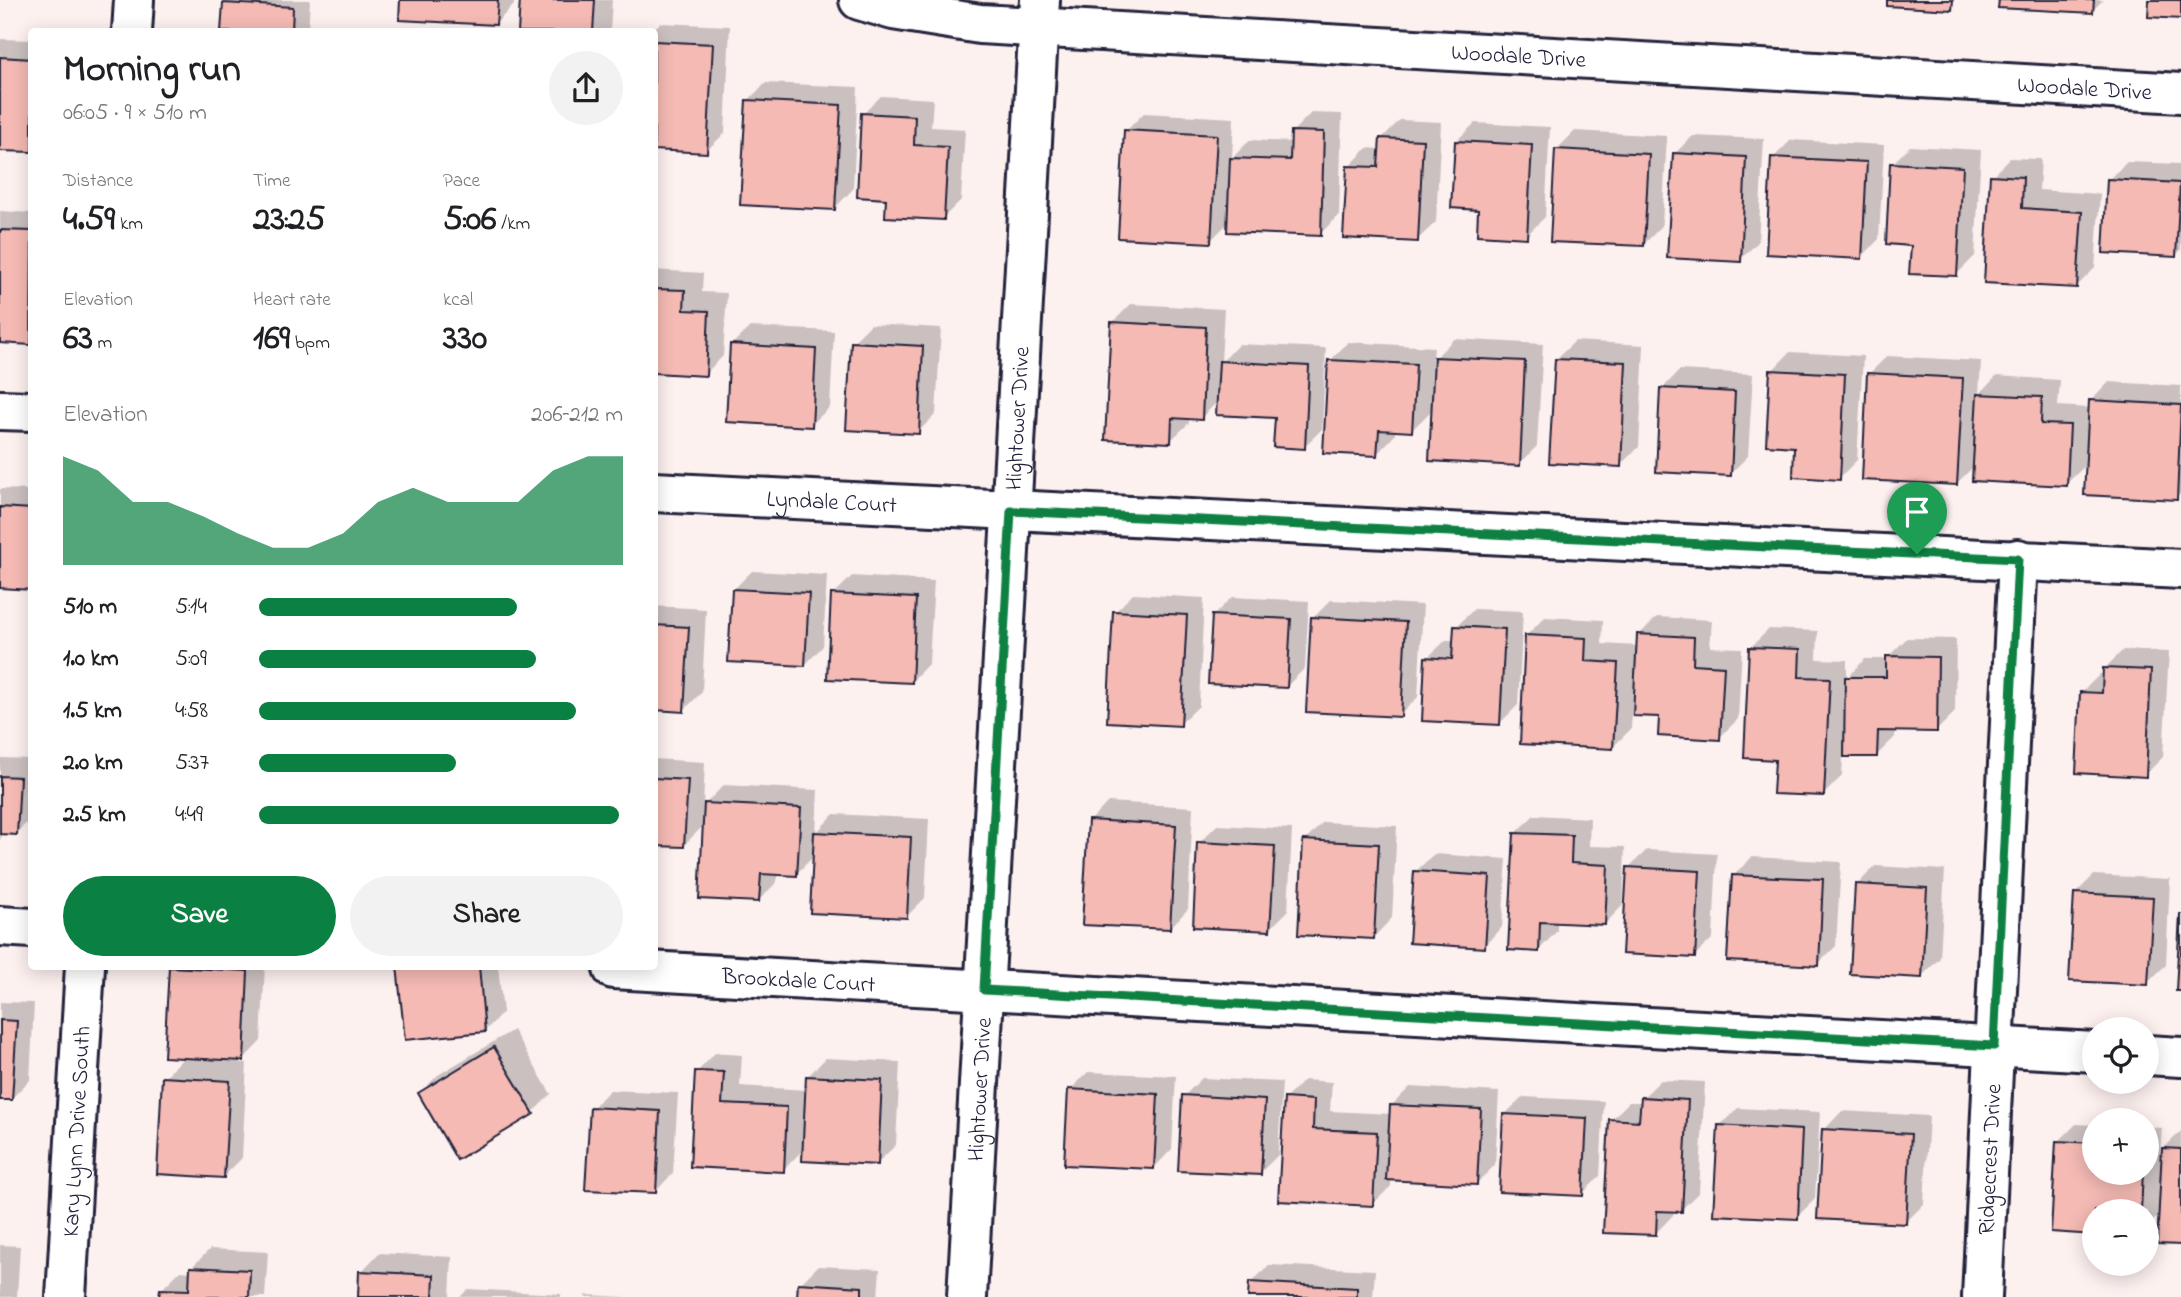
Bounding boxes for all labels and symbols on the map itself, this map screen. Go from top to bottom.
street label: Woodale Drive [1450,37,1587,78]
street label: Woodale Drive [2016,70,2154,110]
street label: Hightower Drive [998,345,1040,491]
pin [1887,482,1947,554]
street label: Lyndale Court [766,484,898,523]
street label: Brookdale Court [720,961,877,1003]
street label: Hightower Drive [961,1016,1002,1162]
street label: Kary Lynn Drive South [55,1025,101,1238]
street label: Ridgecrest Drive [1971,1082,2011,1236]

